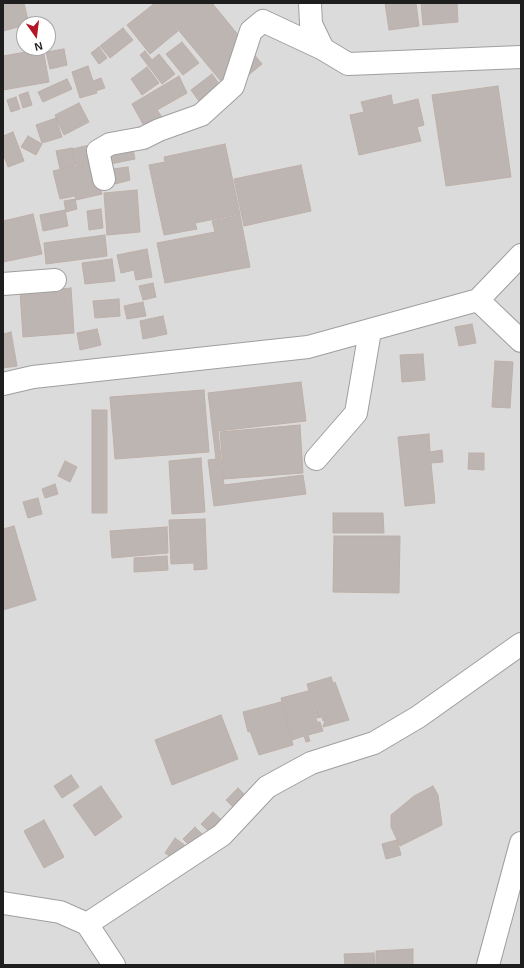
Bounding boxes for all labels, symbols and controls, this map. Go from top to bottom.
north arrow [16,16,56,56]
text: N [33,40,44,53]

